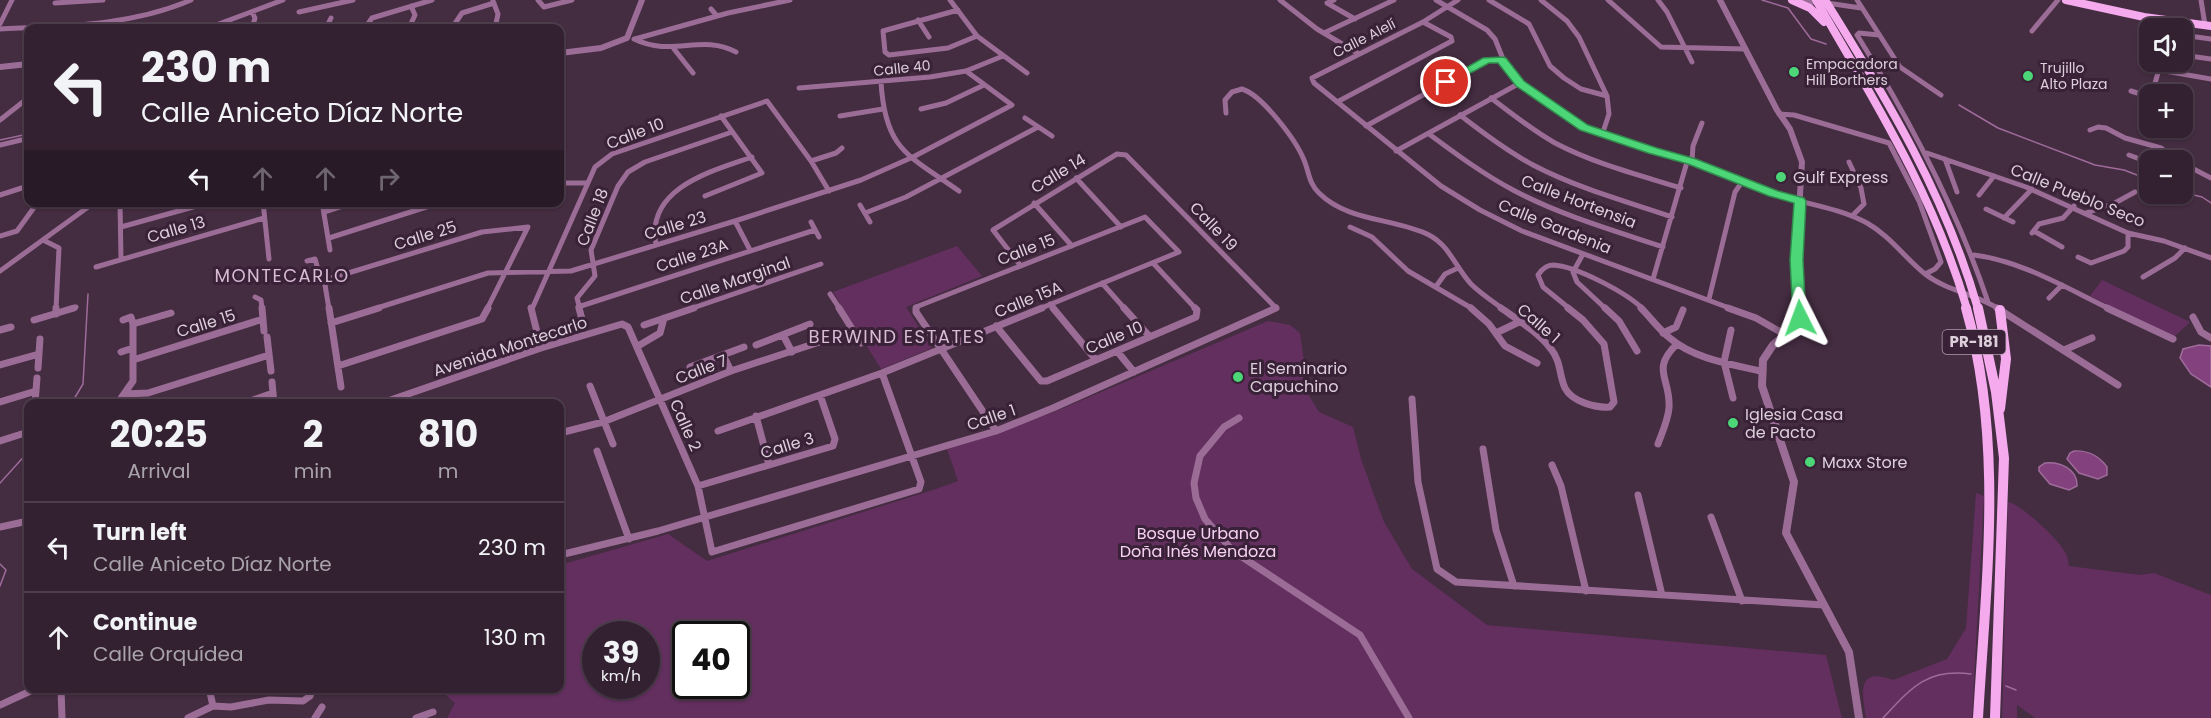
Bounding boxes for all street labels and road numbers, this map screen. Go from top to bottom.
street label: Calle Alelí [1329,13,1399,62]
street label: Calle 40 [873,55,931,81]
street label: Calle 10 [603,112,667,155]
street label: Calle 14 [1026,148,1090,199]
street label: Calle Pueblo Seco [2007,158,2149,233]
street label: Calle Hortensia [1518,169,1640,234]
street label: Calle 18 [571,185,614,250]
street label: Calle Gardenia [1495,193,1615,260]
street label: Calle 19 [1184,197,1243,256]
street label: Calle 23 [641,205,709,246]
street label: Calle 13 [144,210,208,249]
street label: Calle 25 [391,215,459,256]
street label: Calle 15 [994,228,1058,271]
street label: Calle 23A [653,233,731,278]
street label: Calle Marginal [677,251,794,310]
street label: Calle 15A [991,275,1066,323]
street label: Calle 1 [1512,298,1565,349]
street label: Calle 15 [174,304,238,343]
street label: Avenida Montecarlo [430,311,590,382]
street label: Calle 10 [1082,315,1146,360]
road number: PR-181 [1942,330,2006,354]
street label: Calle 7 [672,349,731,390]
street label: Calle 2 [664,396,707,455]
street label: Calle 1 [964,398,1019,437]
street label: Calle 3 [758,426,817,464]

